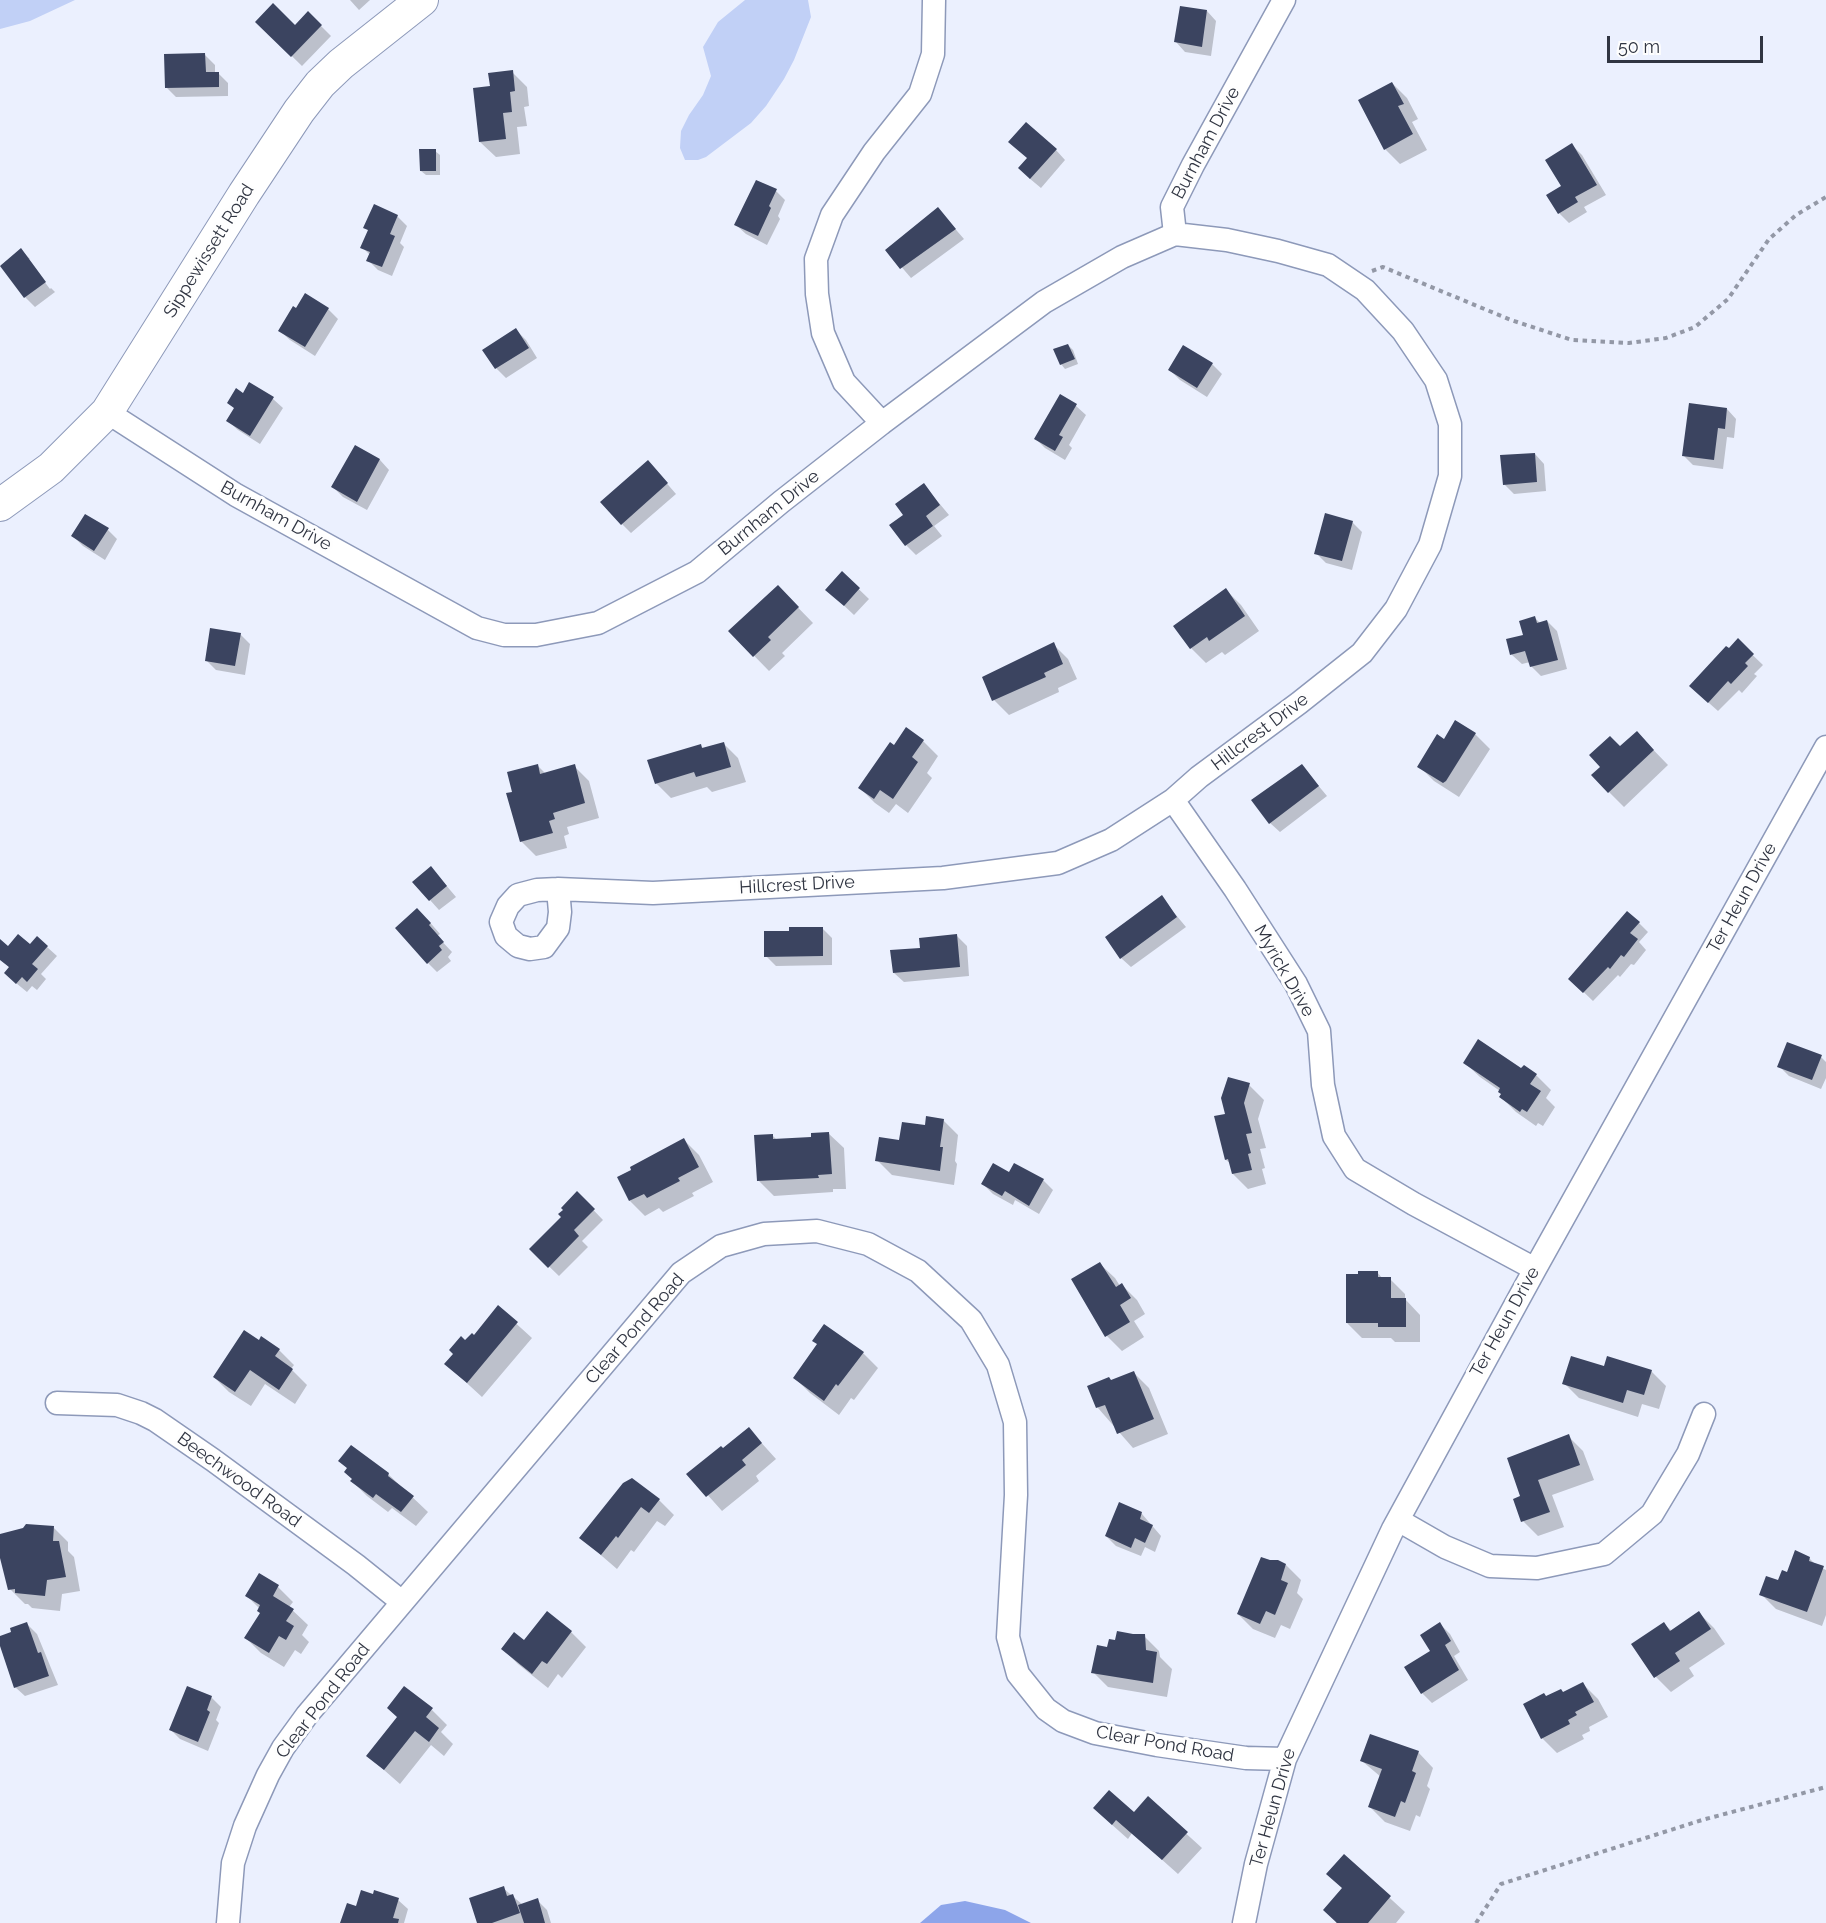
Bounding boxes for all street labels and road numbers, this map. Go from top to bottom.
street label: Burnham Drive [1167,83,1245,203]
street label: Sippewissett Road [159,180,259,322]
street label: Burnham Drive [714,466,824,560]
street label: Burnham Drive [217,477,335,555]
street label: Hillcrest Drive [1207,689,1313,775]
street label: Ter Heun Drive [1703,839,1781,957]
street label: Hillcrest Drive [739,871,855,899]
street label: Myrick Drive [1249,921,1319,1021]
street label: Ter Heun Drive [1466,1263,1544,1381]
street label: Clear Pond Road [581,1269,689,1389]
street label: Beechwood Road [173,1428,305,1532]
street label: Clear Pond Road [271,1639,375,1763]
street label: Clear Pond Road [1094,1721,1236,1767]
street label: Ter Heun Drive [1246,1746,1300,1870]

